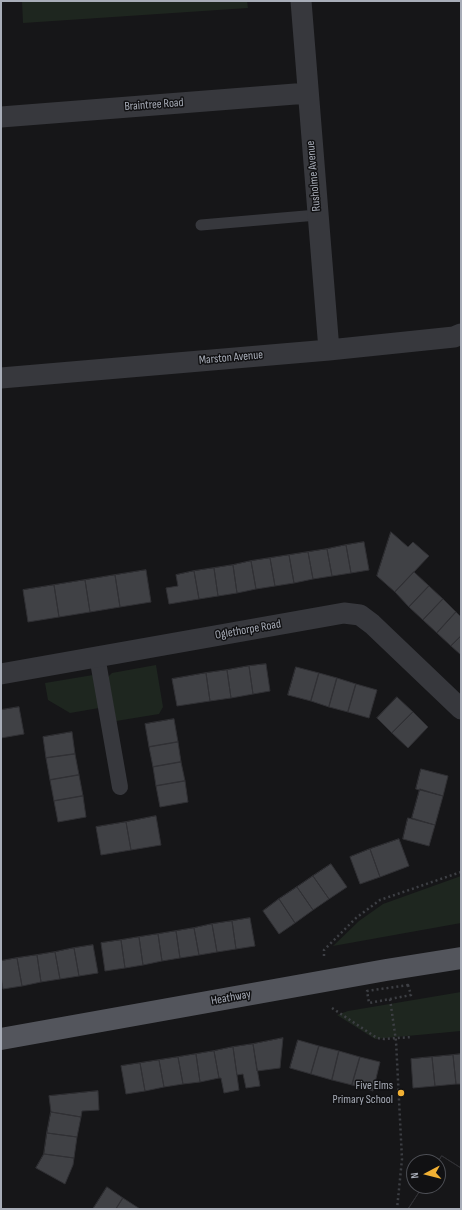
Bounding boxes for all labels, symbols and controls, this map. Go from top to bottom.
street label: Braintree Road [124,96,184,114]
street label: Rusholme Avenue [304,140,324,212]
street label: Marston Avenue [198,348,264,368]
street label: Oglethorpe Road [214,617,282,643]
street label: Heathway [210,987,252,1009]
place label: Five Elms Primary School [333,1079,393,1107]
marker: Five Elms Primary School [396,1088,406,1098]
north arrow [406,1154,446,1194]
text: N [408,1172,421,1179]

